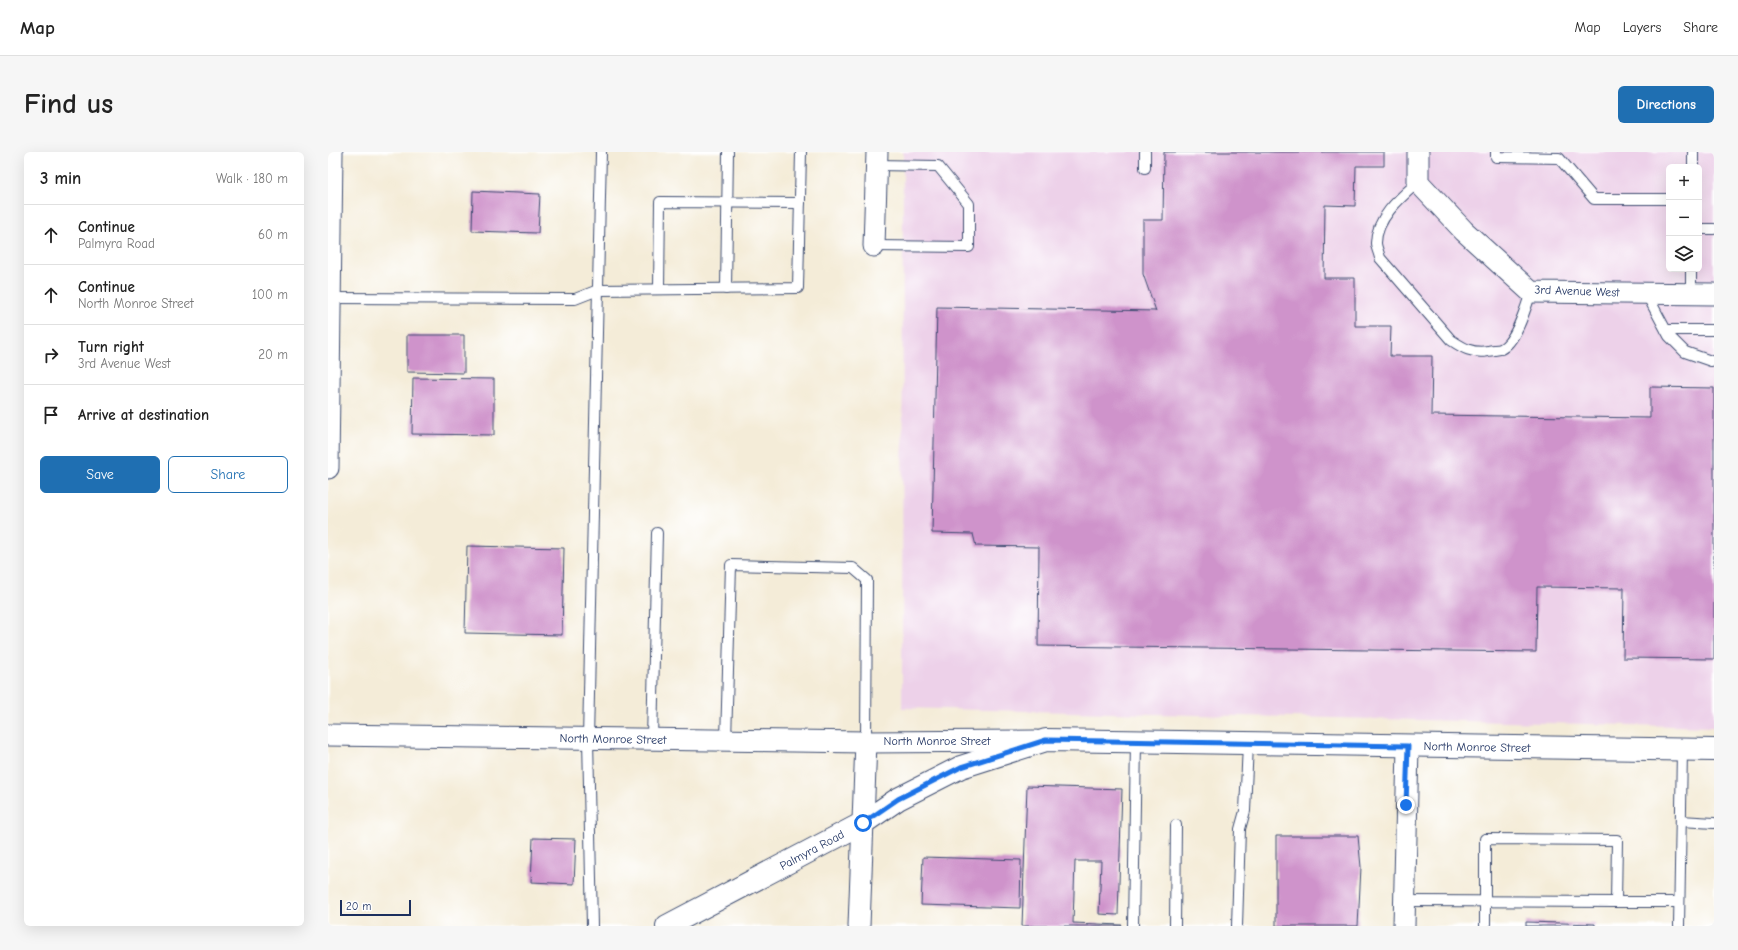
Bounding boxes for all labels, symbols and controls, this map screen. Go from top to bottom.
text: Map [20,17,55,39]
text: Map [1574,19,1601,36]
text: Layers [1623,19,1661,36]
text: Share [1683,19,1718,36]
button: Directions [1618,86,1714,123]
text: Find us [24,88,113,120]
map controls [1666,164,1702,272]
button: + [1666,164,1702,200]
text: 3 min [40,169,81,188]
text: Walk · 180 m [216,171,288,186]
button: − [1666,200,1702,236]
text: Continue [78,218,135,236]
icon: ahead [40,224,62,246]
text: 60 m [258,227,288,242]
text: Palmyra Road [78,236,155,251]
button: layers [1666,236,1702,272]
text: Continue [78,278,135,296]
street label: 3rd Avenue West [1534,283,1620,300]
icon: ahead [40,284,62,306]
text: 100 m [252,287,288,302]
text: North Monroe Street [78,296,194,311]
text: Turn right [78,338,144,356]
icon: right [40,344,62,366]
text: 20 m [258,347,288,362]
text: 3rd Avenue West [78,356,171,371]
icon: arrive [40,404,62,426]
text: Arrive at destination [78,406,209,424]
button: Save [40,456,160,493]
button: Share [168,456,288,493]
street label: North Monroe Street [559,731,667,747]
street label: North Monroe Street [884,734,991,748]
street label: North Monroe Street [1423,739,1531,755]
route end [1397,796,1415,814]
route start [854,814,872,832]
street label: Palmyra Road [777,827,847,873]
scale bar [340,898,411,917]
text: 20 m [346,900,371,913]

